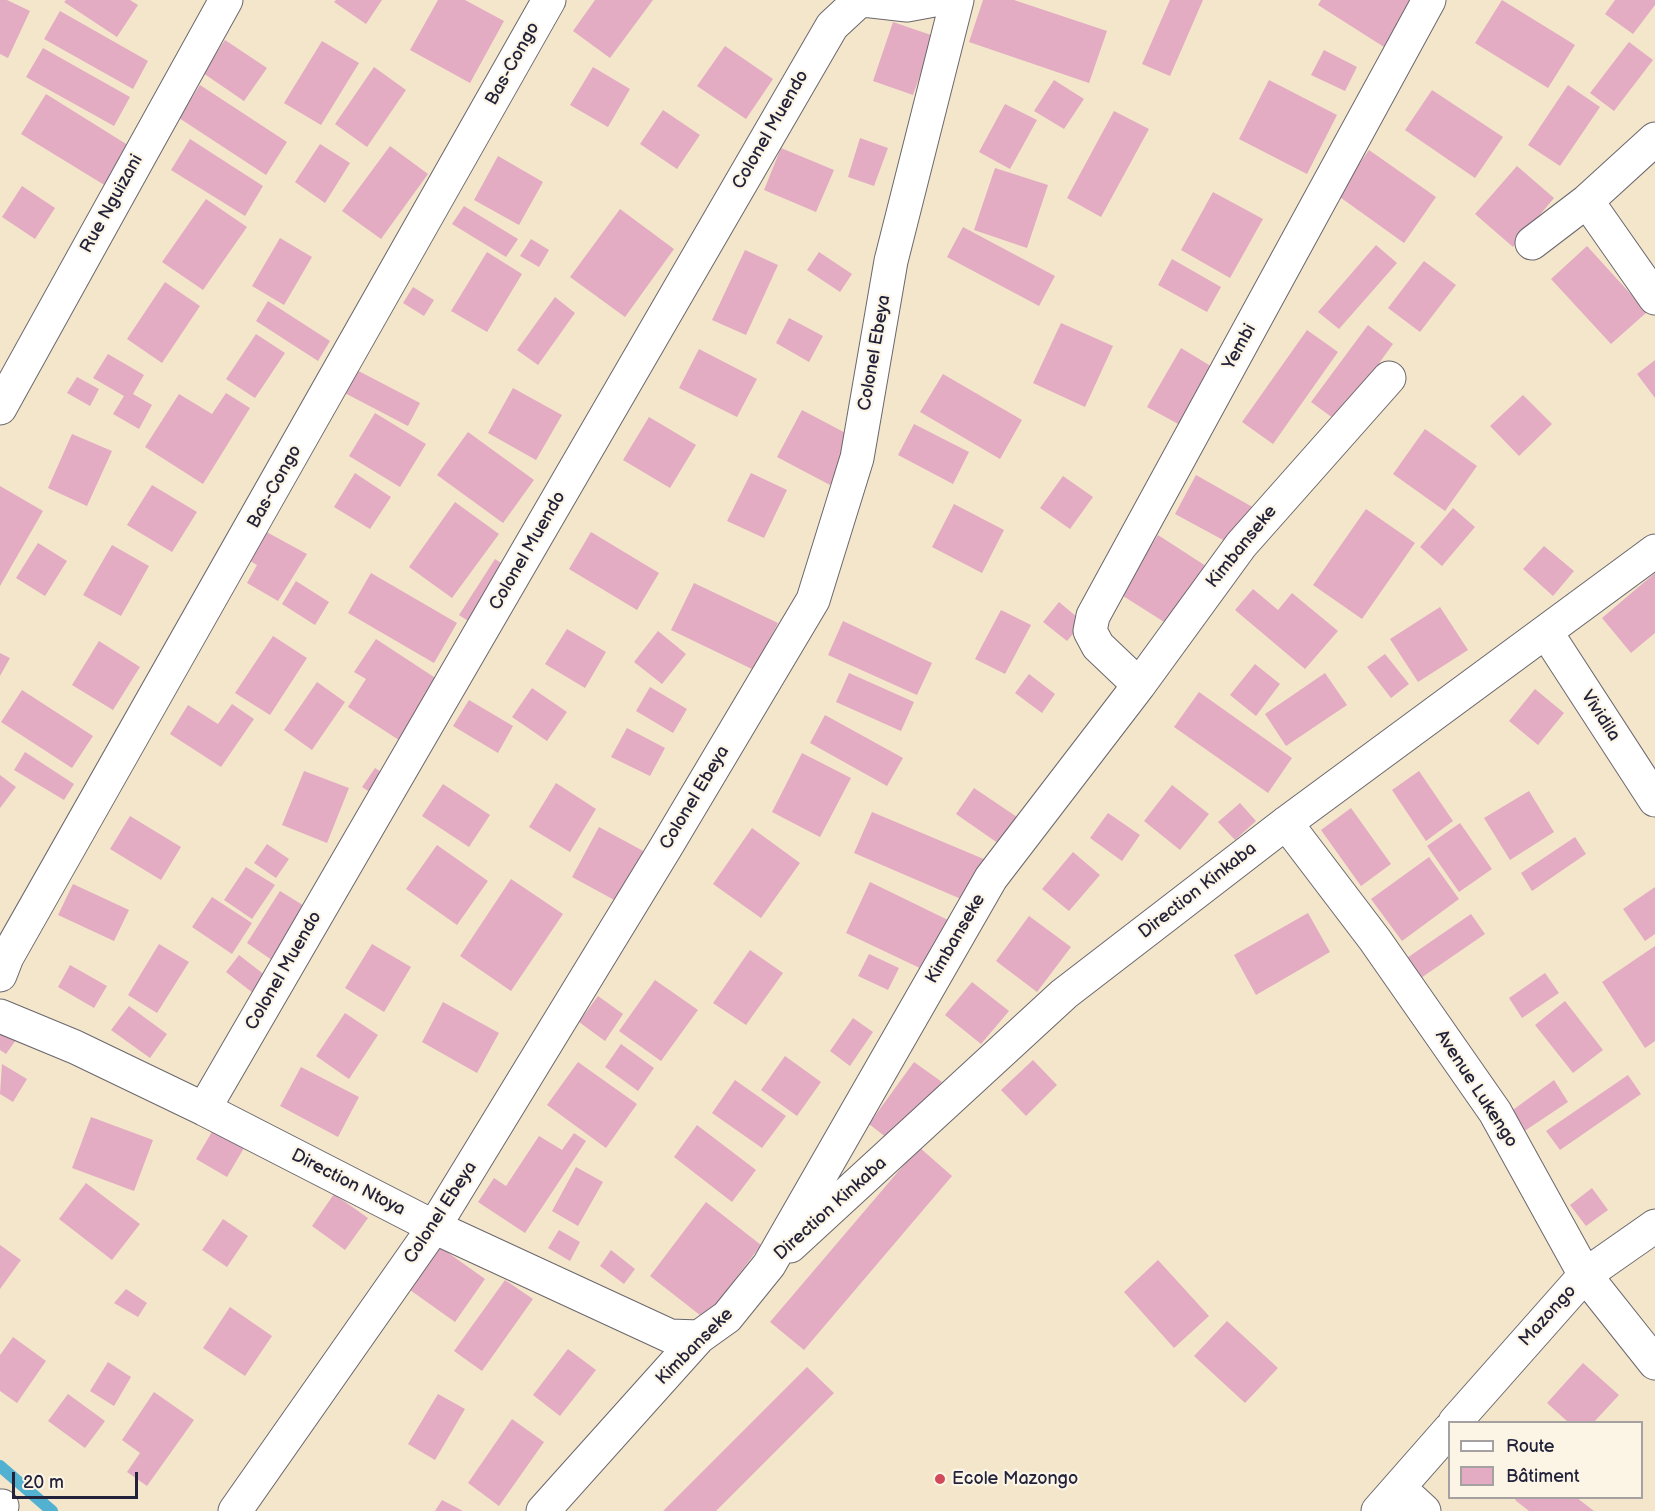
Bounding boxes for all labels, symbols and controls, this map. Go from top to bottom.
street label: Bas-Congo [481,19,545,109]
street label: Colonel Muendo [728,67,814,193]
street label: Rue Nguizani [76,151,148,257]
street label: Colonel Ebeya [854,293,896,413]
street label: Yembi [1219,320,1261,374]
street label: Bas-Congo [243,442,307,532]
street label: Colonel Muendo [485,488,571,614]
street label: Kimbanseke [1202,501,1282,593]
street label: Vividila [1576,687,1624,745]
street label: Colonel Ebeya [656,742,734,854]
street label: Direction Kinkaba [1135,838,1261,944]
street label: Kimbanseke [922,890,990,988]
street label: Colonel Muendo [241,908,327,1034]
street label: Avenue Lukengo [1430,1026,1522,1152]
street label: Direction Ntoya [287,1145,409,1221]
street label: Direction Kinkaba [770,1153,892,1265]
street label: Colonel Ebeya [400,1158,482,1268]
street label: Mazongo [1515,1281,1581,1351]
street label: Kimbanseke [652,1304,738,1390]
legend [1448,1421,1643,1499]
text: Route [1506,1436,1555,1457]
scale bar [15,1460,141,1498]
text: Bâtiment [1506,1466,1580,1487]
place label: Ecole Mazongo [952,1468,1078,1490]
text: 20 m [23,1472,64,1493]
marker: Ecole Mazongo [933,1472,947,1486]

